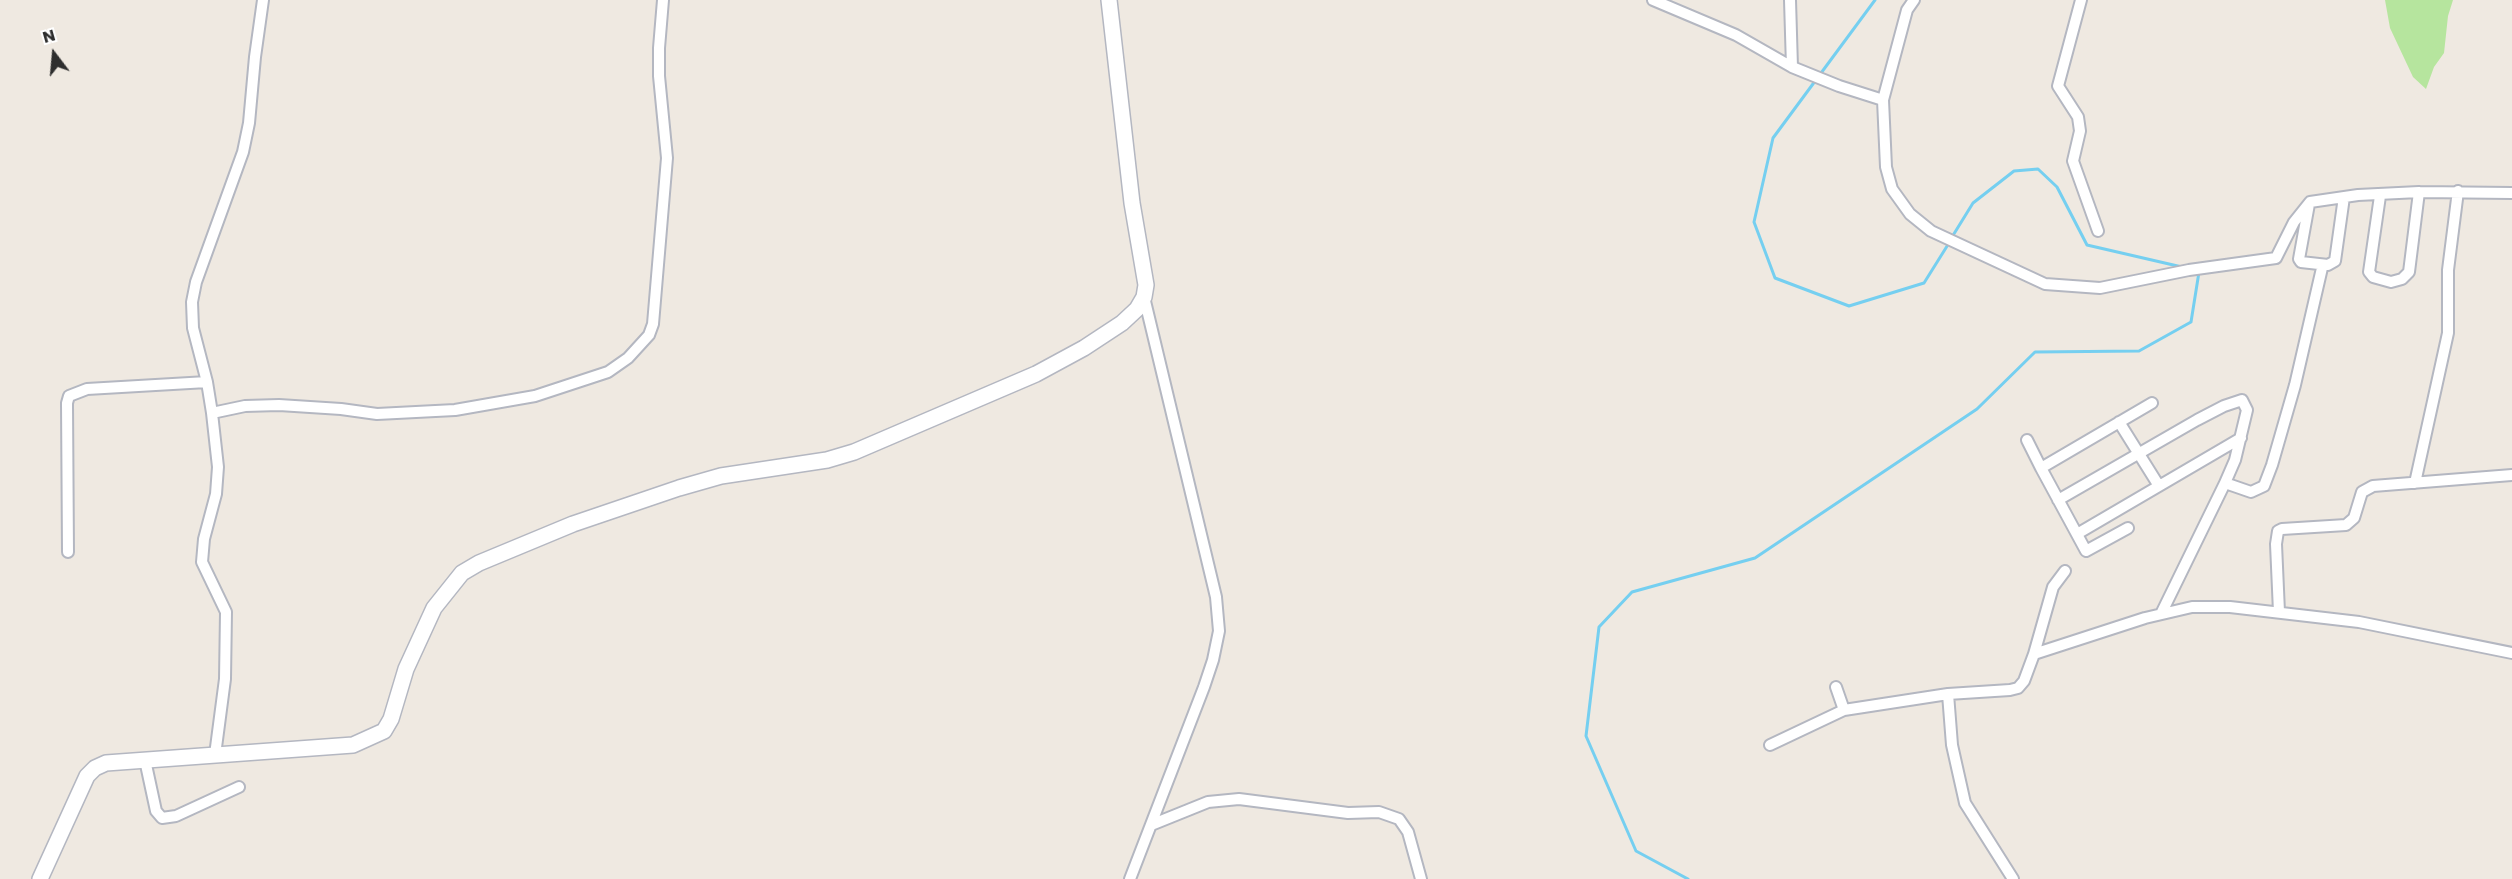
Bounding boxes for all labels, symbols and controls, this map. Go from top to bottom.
north arrow [24,24,84,84]
text: N [40,24,58,49]

